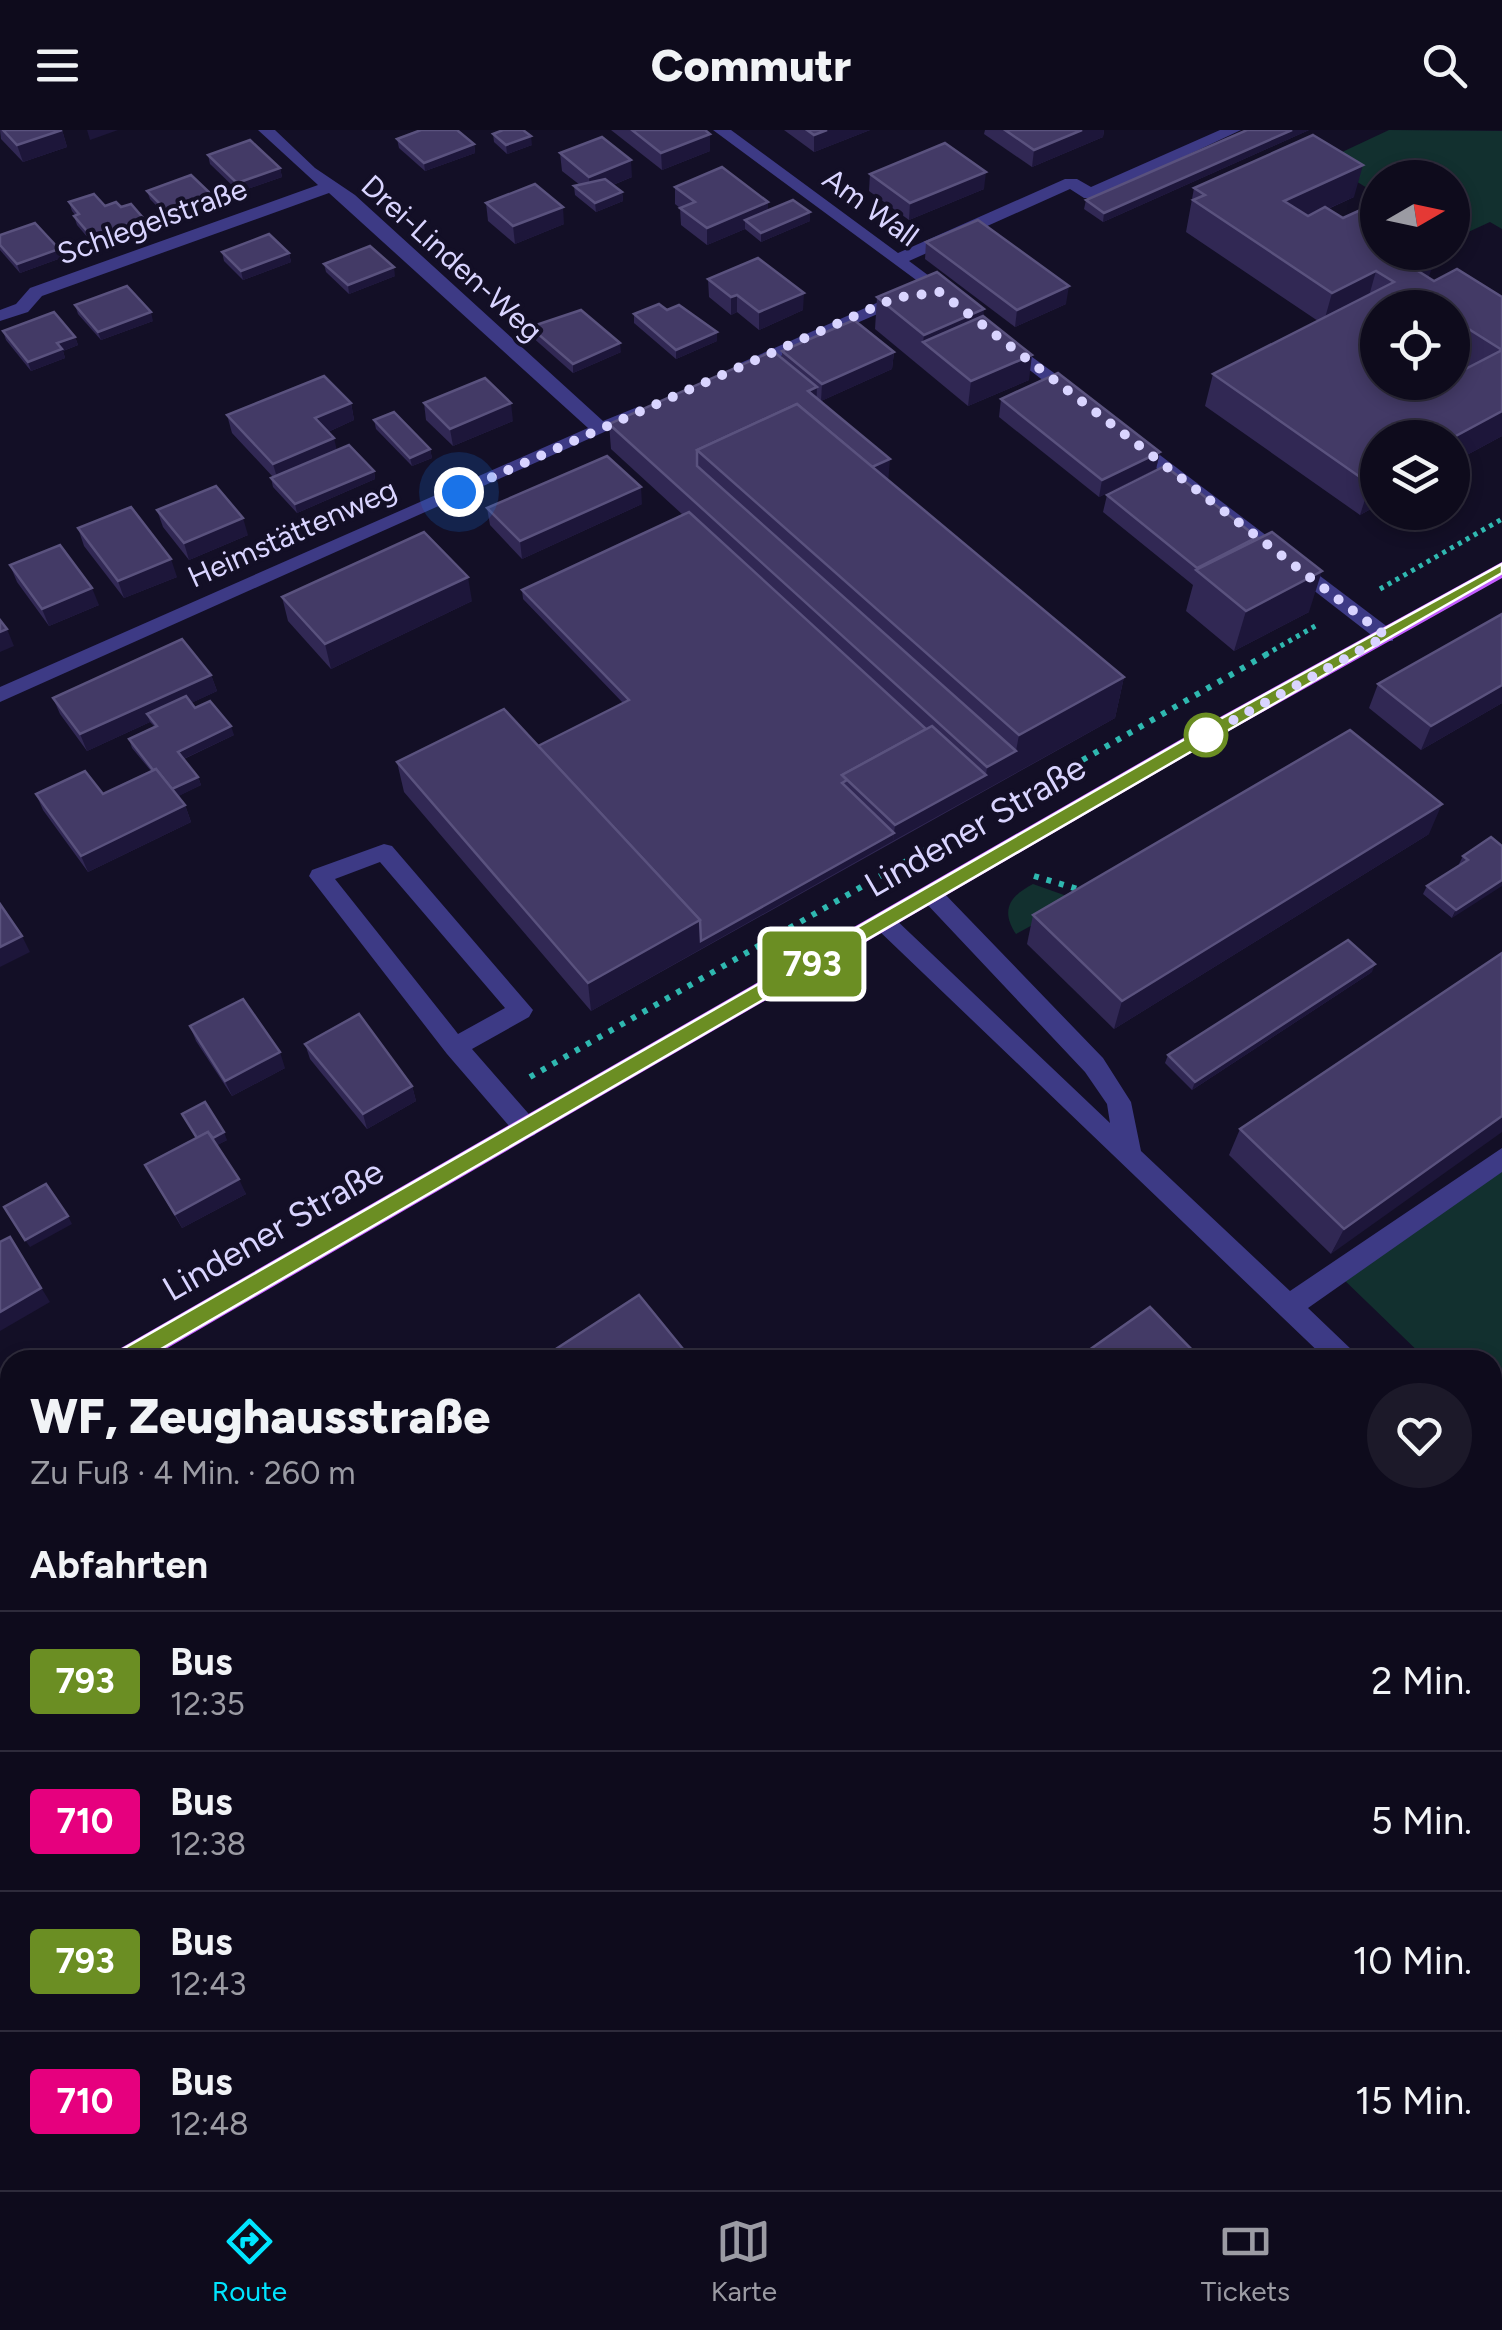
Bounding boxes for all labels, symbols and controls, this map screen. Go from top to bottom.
icon: menu [30,38,85,93]
text: Commutr [651,38,851,92]
icon: search [1417,38,1472,93]
street label: Am Wall [816,160,926,254]
north arrow [1360,160,1470,270]
map controls [1360,160,1470,530]
street label: Drei-Linden-Weg [354,167,550,349]
street label: Schlegelstraße [52,170,252,272]
button: locate [1360,290,1470,400]
button: layers [1360,420,1470,530]
your location [434,467,484,517]
street label: Heimstättenweg [182,470,402,596]
unlabelled marker [1185,714,1227,756]
street label: Lindener Straße [857,746,1093,906]
line badge: 793 [754,932,870,996]
text: 793 [782,943,842,985]
street label: Lindener Straße [155,1150,391,1310]
button: heart [1367,1383,1472,1488]
text: WF, Zeughausstraße [30,1387,490,1445]
text: Zu Fuß · 4 Min. · 260 m [30,1454,356,1492]
text: Abfahrten [30,1542,208,1588]
text: Bus [170,1639,233,1685]
text: 2 Min. [1371,1658,1472,1704]
text: 793 [55,1660,115,1702]
text: 12:35 [170,1685,245,1723]
text: Bus [170,1779,233,1825]
text: 5 Min. [1371,1798,1472,1844]
text: 710 [57,1800,113,1842]
text: 12:38 [170,1825,246,1863]
text: Bus [170,1919,233,1965]
text: 10 Min. [1352,1938,1472,1984]
text: 793 [55,1940,115,1982]
text: 12:43 [170,1965,246,2003]
text: Bus [170,2059,233,2105]
text: 15 Min. [1355,2078,1472,2124]
text: 710 [57,2080,113,2122]
text: 12:48 [170,2105,249,2143]
tab: Route [212,2214,287,2308]
tab: Karte [711,2214,777,2308]
tab: Tickets [1201,2214,1290,2308]

